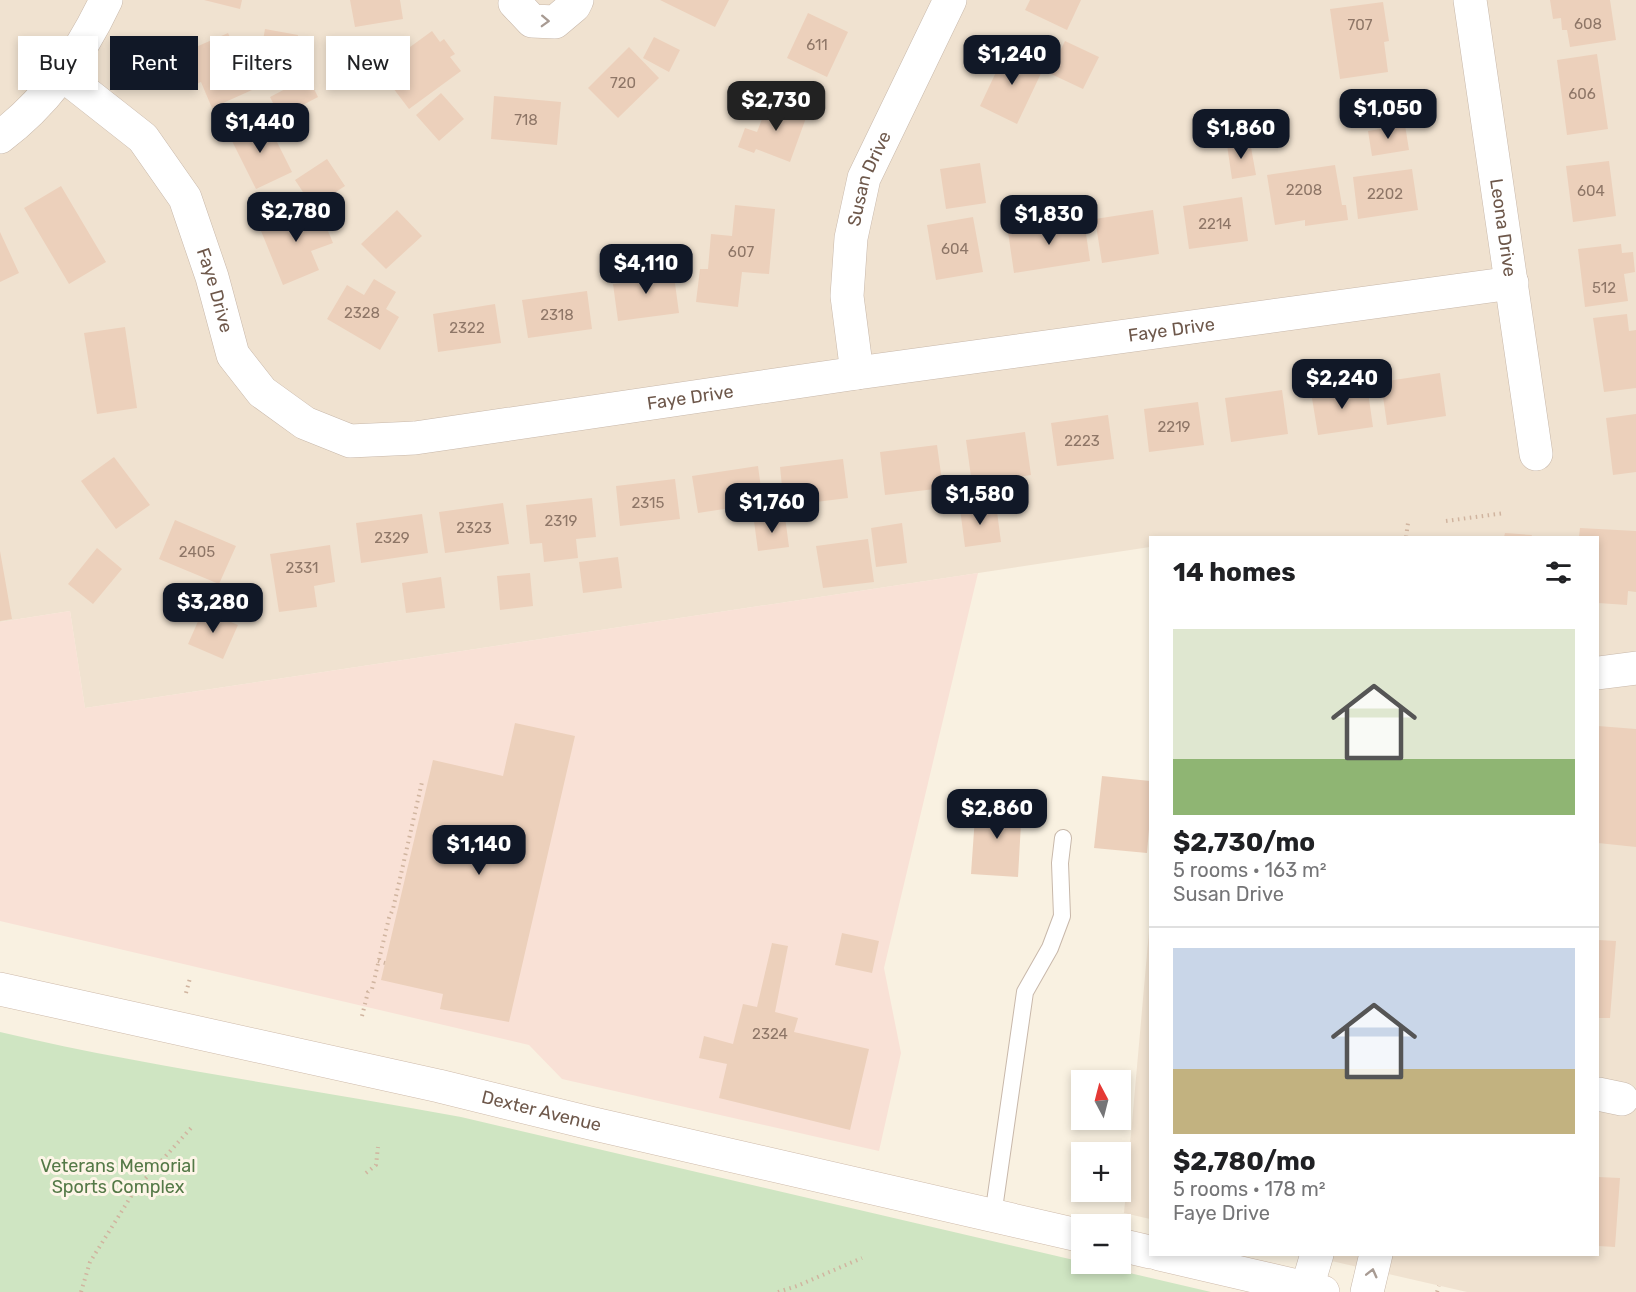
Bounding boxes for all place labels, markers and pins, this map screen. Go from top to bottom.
pin: $1,240 [963,35,1061,86]
pin: $2,730 [727,81,825,132]
pin: $1,050 [1339,89,1437,140]
pin: $1,440 [211,103,309,154]
pin: $1,860 [1192,109,1290,160]
pin: $2,780 [247,192,345,243]
pin: $1,830 [1000,195,1098,246]
pin: $4,110 [597,244,695,295]
pin: $2,240 [1293,359,1391,410]
pin: $1,580 [931,475,1029,526]
pin: $1,760 [723,483,821,534]
pin: $3,280 [164,583,262,634]
pin: $2,860 [948,789,1046,840]
pin: $1,140 [430,825,528,876]

